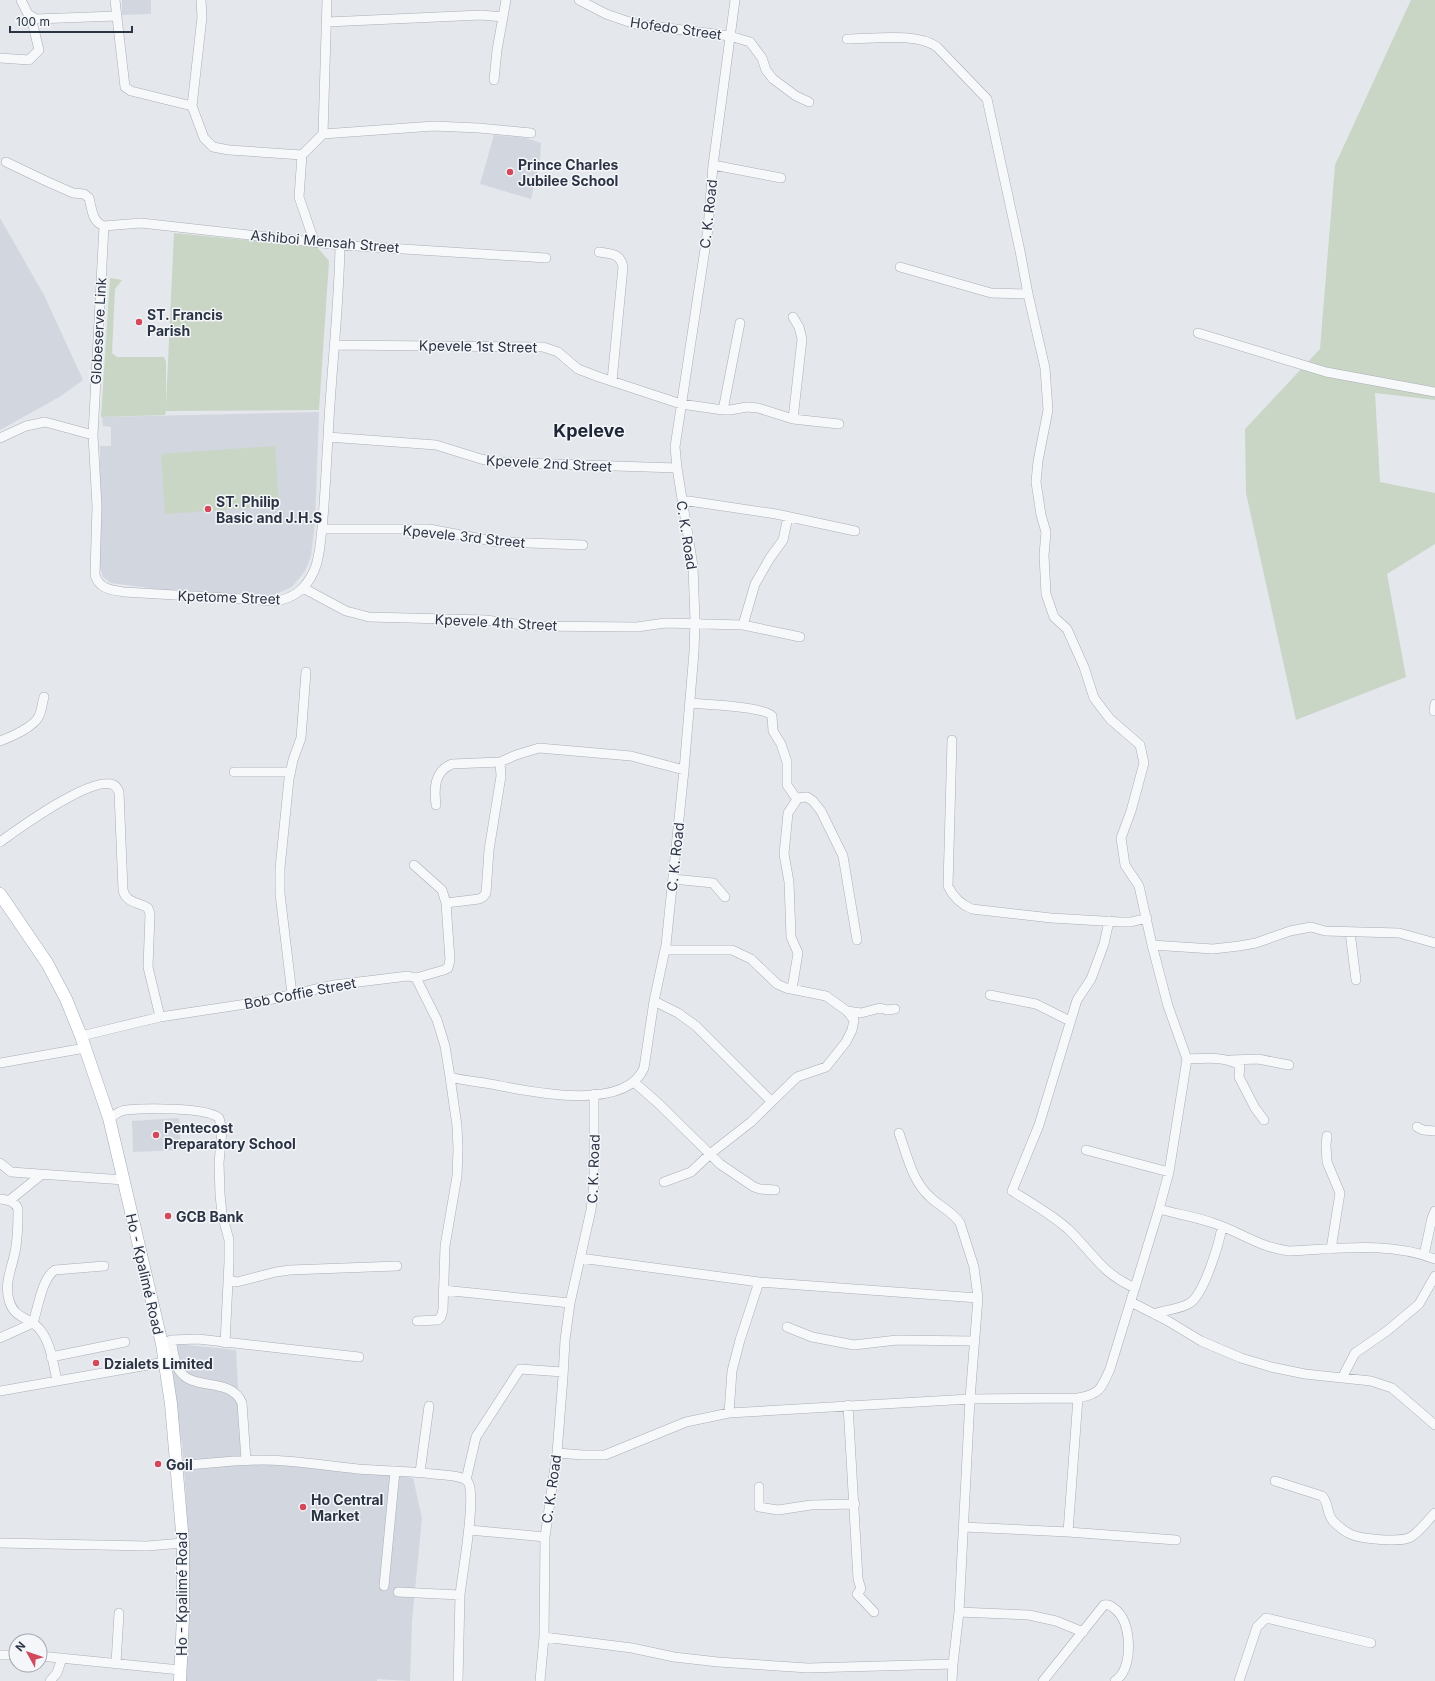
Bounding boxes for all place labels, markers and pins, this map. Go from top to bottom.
place label: Prince Charles Jubilee School [518,156,619,189]
marker: Prince Charles Jubilee School [505,167,515,177]
place label: ST. Francis Parish [147,306,223,339]
marker: ST. Francis Parish [134,317,144,327]
place label: ST. Philip Basic and J.H.S [216,493,322,526]
marker: ST. Philip Basic and J.H.S [203,504,213,514]
place label: Pentecost Preparatory School [164,1119,296,1152]
marker: Pentecost Preparatory School [151,1130,161,1140]
place label: GCB Bank [176,1208,245,1225]
marker: GCB Bank [163,1211,173,1221]
place label: Dzialets Limited [104,1355,213,1372]
marker: Dzialets Limited [91,1358,101,1368]
place label: Goil [166,1456,193,1473]
marker: Goil [153,1459,163,1469]
place label: Ho Central Market [311,1491,383,1524]
marker: Ho Central Market [298,1502,308,1512]

